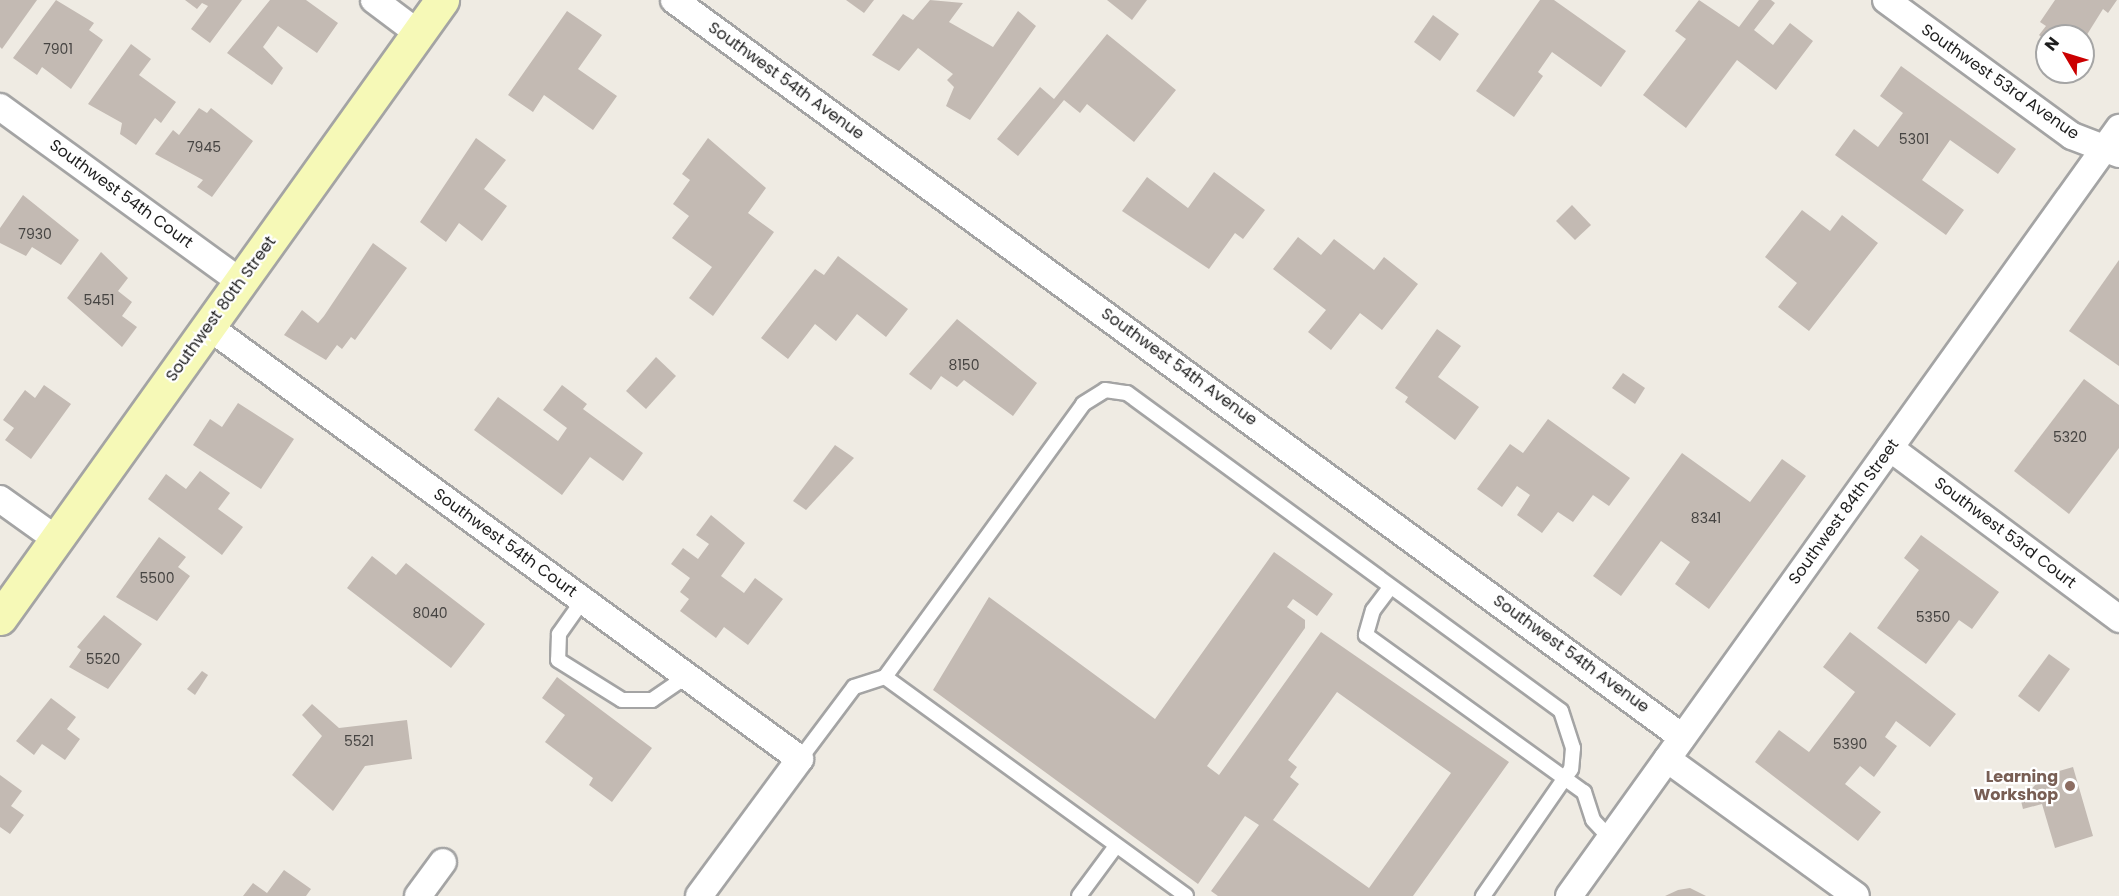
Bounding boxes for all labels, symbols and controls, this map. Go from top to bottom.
street label: Southwest 54th Avenue [704,18,868,144]
street label: Southwest 53rd Avenue [1917,20,2083,144]
north arrow [2035,24,2095,84]
text: N [2039,32,2065,56]
house number: 7901 [43,41,73,57]
house number: 5301 [1899,131,1929,147]
street label: Southwest 54th Court [46,136,196,252]
house number: 7945 [187,139,221,155]
house number: 7930 [18,226,52,242]
street label: Southwest 80th Street [162,233,280,385]
house number: 5451 [84,292,114,308]
street label: Southwest 54th Avenue [1097,304,1261,430]
house number: 8150 [949,357,979,373]
house number: 5320 [2053,429,2087,445]
street label: Southwest 84th Street [1785,436,1903,588]
street label: Southwest 53rd Court [1930,473,2080,593]
street label: Southwest 54th Court [430,485,580,601]
house number: 8341 [1691,510,1721,526]
house number: 5500 [139,570,175,586]
street label: Southwest 54th Avenue [1489,591,1653,717]
house number: 8040 [412,605,448,621]
house number: 5350 [1916,609,1950,625]
house number: 5520 [86,651,120,667]
house number: 5521 [344,733,374,749]
house number: 5390 [1833,736,1867,752]
place label: Learning Workshop [1973,767,2058,805]
marker: Learning Workshop [2063,779,2077,793]

